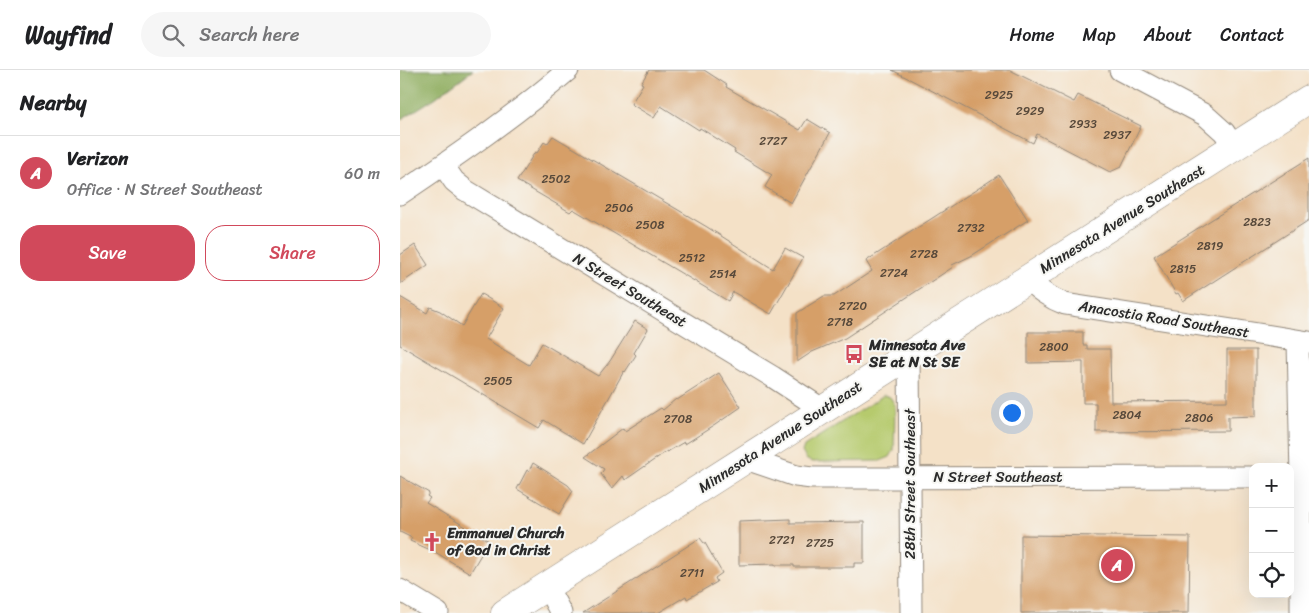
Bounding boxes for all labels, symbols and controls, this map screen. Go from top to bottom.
search box [141,12,491,57]
text: Wayfind [25,14,111,56]
text: Search here [199,18,299,51]
text: Home [1010,19,1055,51]
text: Map [1083,19,1116,51]
text: About [1144,19,1192,51]
text: Contact [1220,19,1284,51]
icon: search [159,21,187,49]
text: Nearby [20,84,86,122]
house number: 2925 [985,84,1013,106]
house number: 2929 [1016,100,1044,122]
house number: 2933 [1069,113,1097,135]
house number: 2937 [1103,124,1132,146]
house number: 2727 [759,130,788,152]
text: Verizon [67,142,128,175]
street label: Minnesota Avenue Southeast [1034,157,1210,281]
text: A [31,159,41,188]
text: 60 m [344,159,380,188]
house number: 2502 [542,168,570,190]
text: Office · N Street Southeast [67,175,262,204]
house number: 2506 [605,197,634,219]
house number: 2823 [1243,211,1271,233]
house number: 2508 [635,214,665,236]
house number: 2732 [957,217,985,239]
button: Save [20,225,195,281]
button: Share [205,225,380,281]
house number: 2819 [1197,235,1223,257]
house number: 2728 [910,243,938,265]
street label: N Street Southeast [568,246,692,335]
house number: 2512 [679,247,705,269]
house number: 2815 [1170,258,1196,280]
house number: 2724 [880,262,909,284]
house number: 2514 [710,263,737,285]
street label: Anacostia Road Southeast [1076,293,1252,345]
house number: 2720 [839,295,868,317]
house number: 2718 [827,311,853,333]
place label: Minnesota Ave SE at N St SE [868,332,966,375]
house number: 2800 [1039,336,1069,358]
bus stop icon: Minnesota Ave SE at N St SE [843,343,865,365]
house number: 2505 [483,370,513,392]
street label: Minnesota Avenue Southeast [693,374,868,500]
your location [999,400,1025,426]
house number: 2804 [1112,404,1142,426]
house number: 2806 [1185,407,1213,429]
house number: 2708 [664,408,692,430]
street label: 28th Street Southeast [897,408,923,559]
map controls [1249,463,1294,598]
button: + [1249,463,1294,508]
street label: N Street Southeast [933,464,1063,490]
button: − [1249,508,1294,553]
place label: Emmanuel Church of God in Christ [447,520,564,563]
house number: 2721 [769,529,795,551]
church icon: Emmanuel Church of God in Christ [421,531,443,553]
house number: 2725 [806,532,834,554]
pin: A [1101,546,1133,584]
button: locate [1249,553,1294,598]
house number: 2711 [680,562,704,584]

